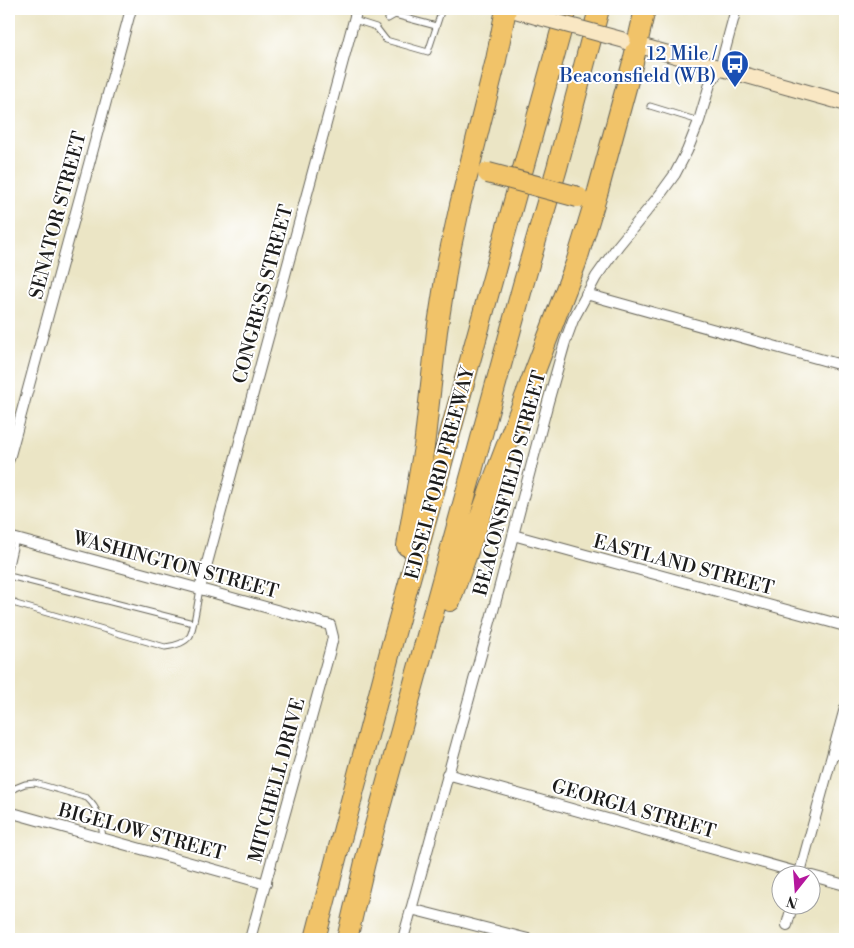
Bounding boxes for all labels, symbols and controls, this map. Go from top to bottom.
place label: 12 Mile / Beaconsfield (WB) [559,42,717,88]
bus stop icon: 12 Mile / Beaconsfield (WB) [720,49,750,88]
street label: SENATOR STREET [24,129,92,302]
street label: CONGRESS STREET [228,202,298,386]
street label: EDSEL FORD FREEWAY [400,363,480,582]
street label: BEACONSFIELD STREET [468,368,552,599]
street label: WASHINGTON STREET [69,526,281,604]
street label: EASTLAND STREET [591,529,777,601]
street label: MITCHELL DRIVE [243,695,311,865]
street label: GEORGIA STREET [549,774,719,844]
street label: BIGELOW STREET [55,798,228,866]
north arrow [772,866,822,916]
text: N [785,891,800,912]

